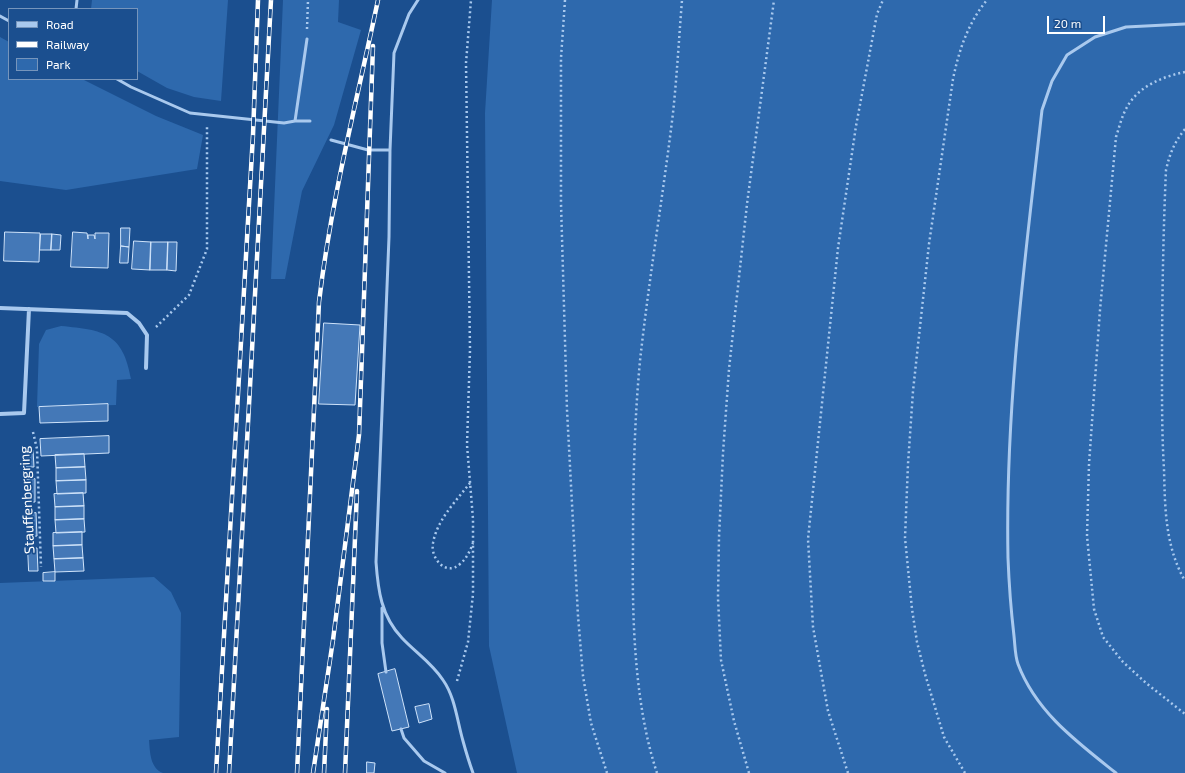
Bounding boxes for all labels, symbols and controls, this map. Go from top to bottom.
legend [8,8,138,80]
scale bar [1049,8,1107,34]
text: 20 m [1054,16,1081,30]
text: Road [46,17,74,31]
text: Railway [46,37,89,51]
text: Park [46,57,71,71]
street label: Stauffenbergring [16,446,38,554]

